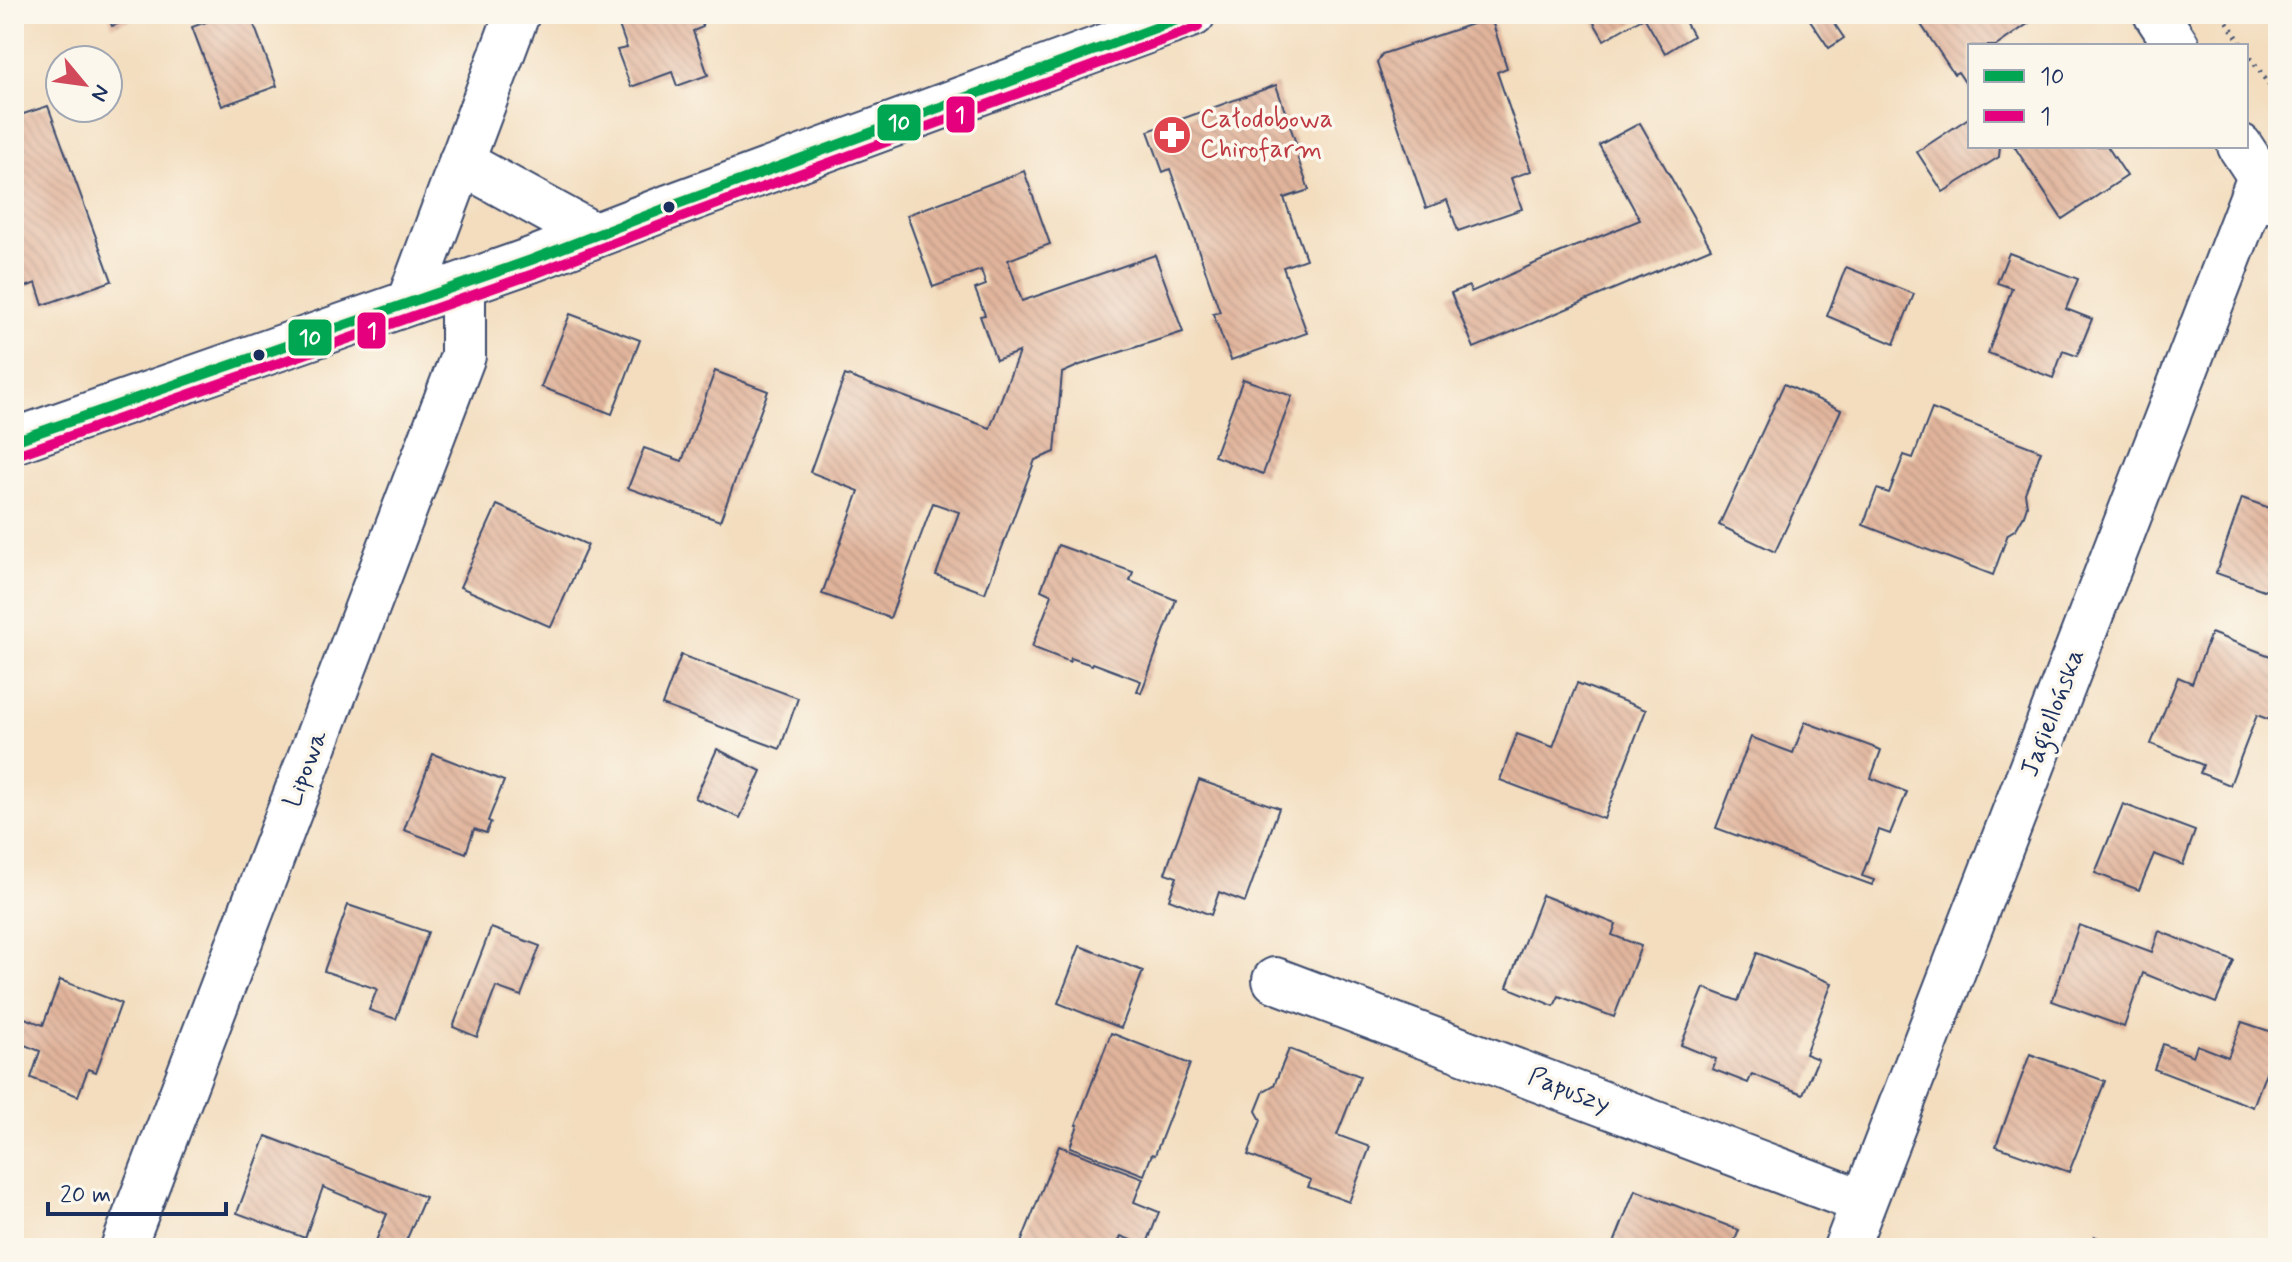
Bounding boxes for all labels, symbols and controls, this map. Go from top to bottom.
north arrow [44,44,124,124]
legend [1968,44,2248,148]
text: 10 [2040,62,2064,93]
text: N [84,80,116,106]
line badge: 1 [945,95,976,134]
text: 1 [955,102,965,130]
text: 1 [2040,102,2051,133]
line badge: 10 [876,103,922,142]
place label: Całodobowa Chirofarm [1200,103,1333,167]
text: 10 [888,110,910,138]
pharmacy icon: Całodobowa Chirofarm [1151,114,1193,156]
unlabelled marker [661,199,677,215]
line badge: 1 [356,311,387,350]
line badge: 10 [287,318,333,357]
text: 1 [367,318,377,346]
text: 10 [299,325,321,353]
unlabelled marker [251,347,267,363]
street label: Jagiellońska [2013,644,2096,783]
street label: Lipowa [276,725,336,812]
street label: Papuszy [1523,1060,1615,1122]
scale bar [48,1166,226,1216]
text: 20 m [60,1180,111,1211]

